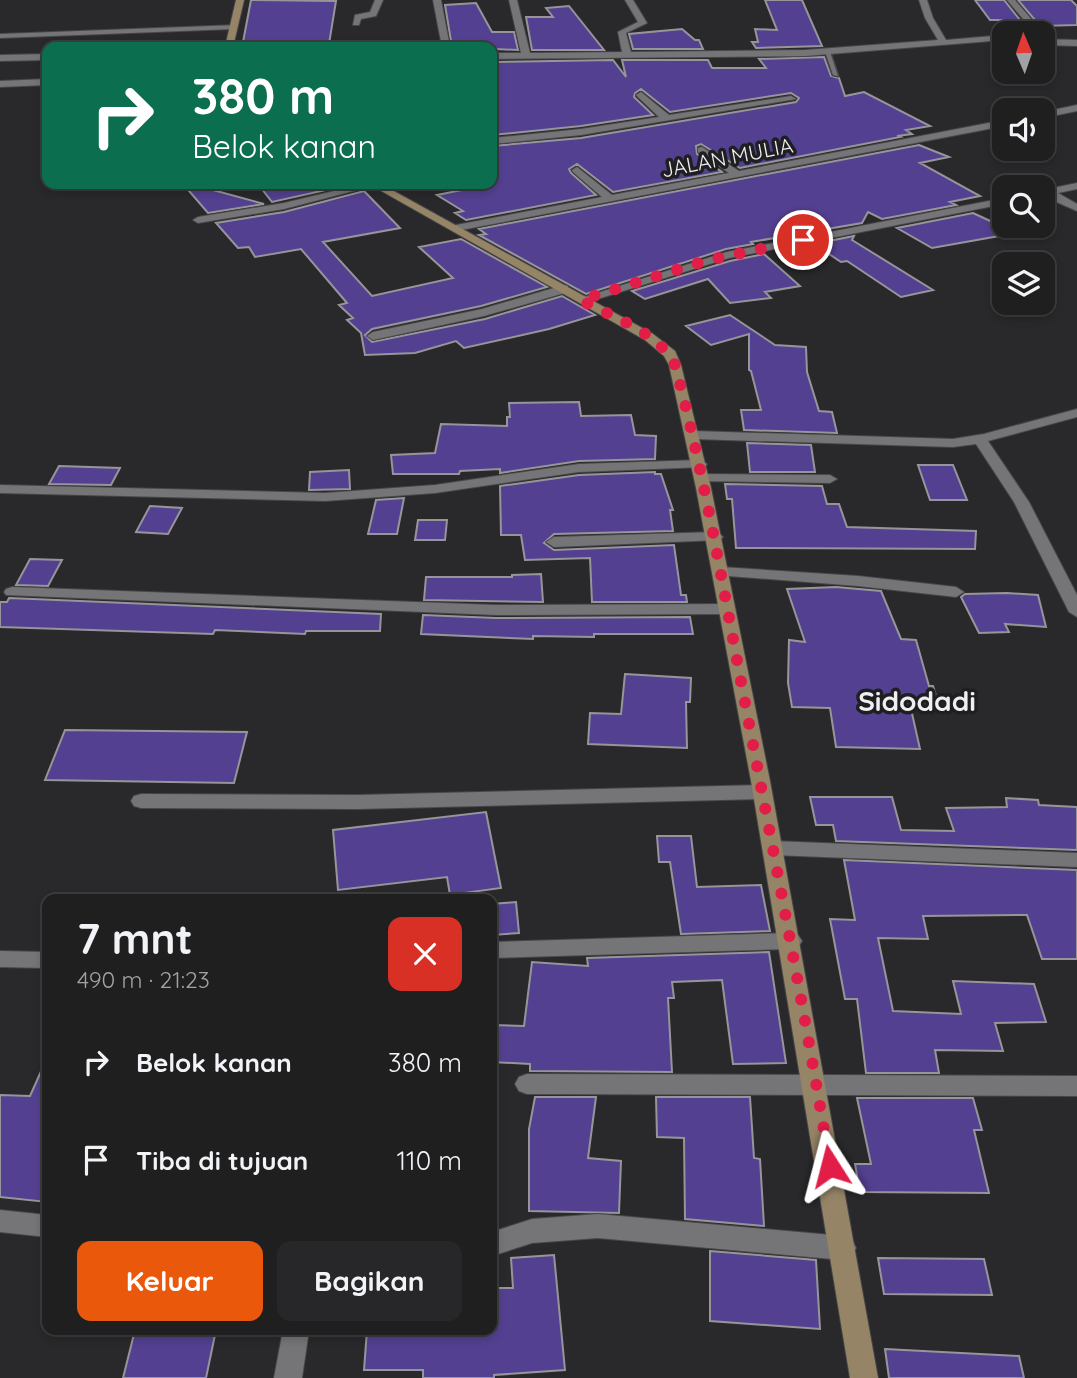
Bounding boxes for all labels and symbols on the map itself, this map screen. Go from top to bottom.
north arrow [992,21,1055,84]
street label: JALAN MULIA [659,132,795,182]
pin [773,210,833,270]
district label: Sidodadi [858,683,976,718]
position arrow [793,1129,867,1203]

